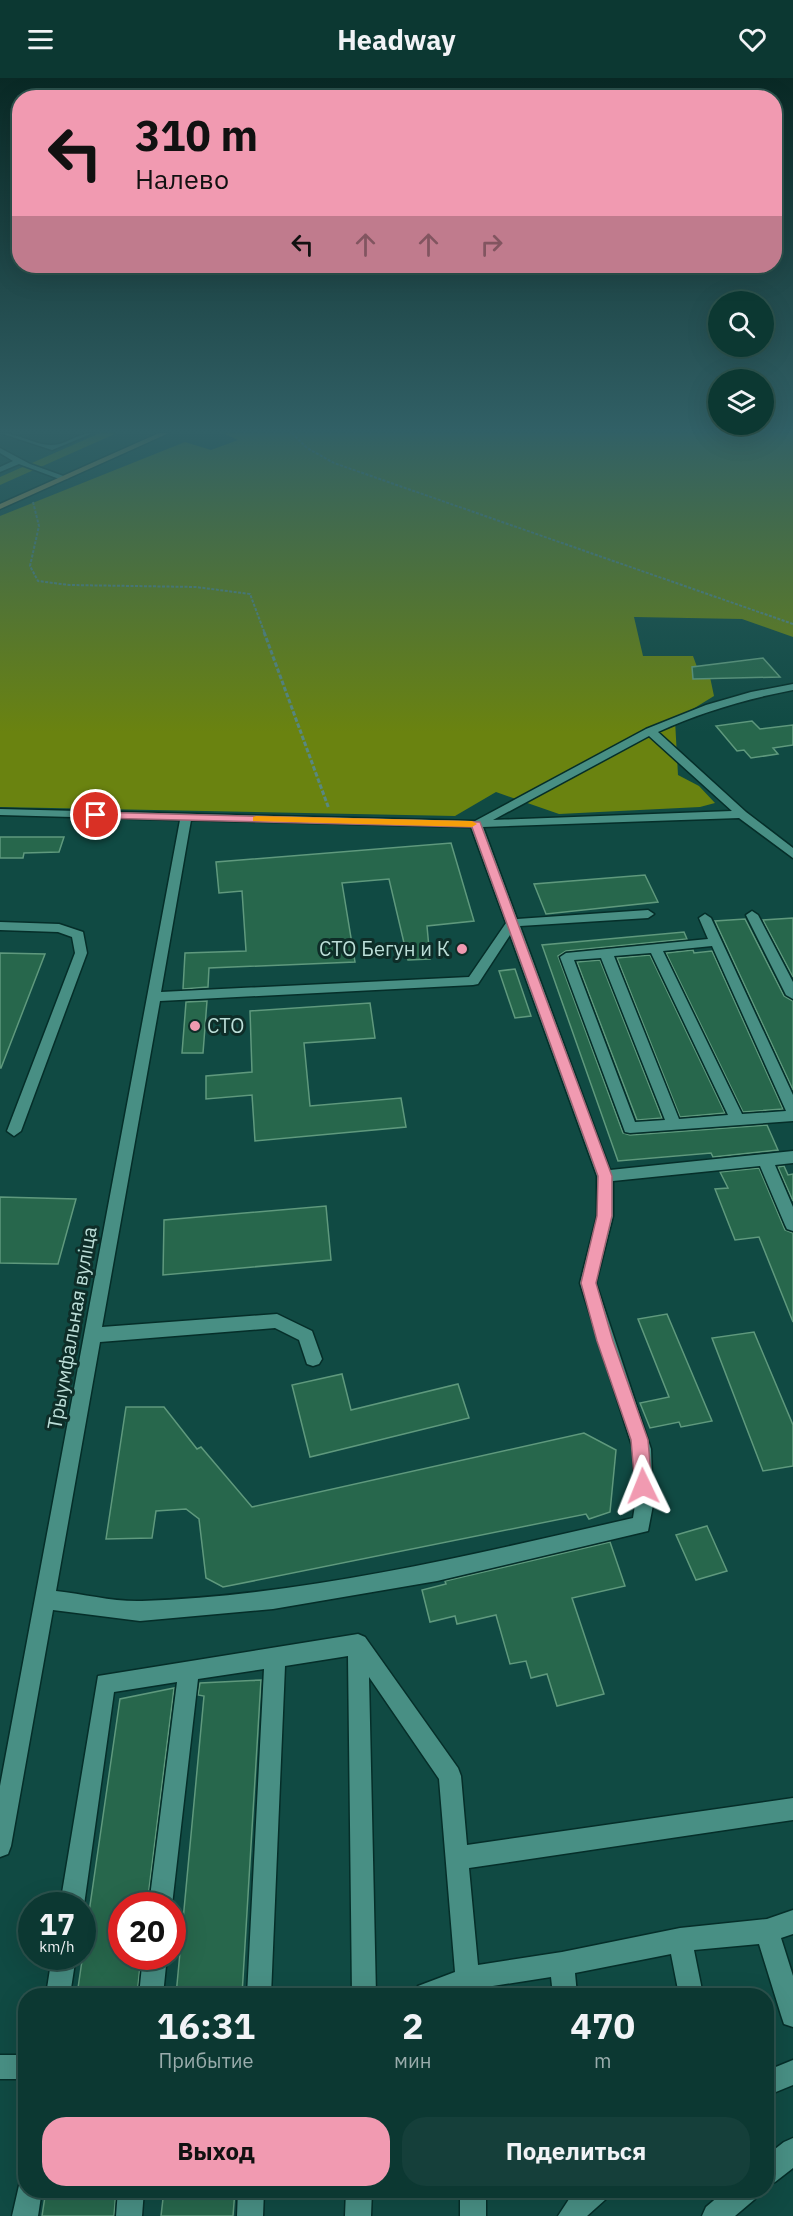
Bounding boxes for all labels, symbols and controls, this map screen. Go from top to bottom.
text: Headway [337,22,456,57]
icon: menu [24,23,57,56]
icon: heart [736,23,769,56]
text: 310 m [135,108,258,163]
icon: left [36,114,114,192]
text: Налево [135,161,229,196]
icon: left [286,228,319,261]
icon: ahead [349,228,382,261]
icon: ahead [412,228,445,261]
icon: right [475,228,508,261]
map controls [708,291,774,435]
button: search [708,291,774,357]
button: layers [708,369,774,435]
pin [70,789,121,840]
icon: arrive [79,798,112,831]
place label: СТО Бегун и К [319,935,450,962]
marker: СТО Бегун и К [455,942,469,956]
place label: СТО [207,1012,245,1039]
marker: СТО [188,1019,202,1033]
street label: Трыумфальная вуліца [40,1224,103,1432]
position arrow [611,1454,675,1518]
speed limit sign: 20 [108,1892,186,1970]
text: 17 [39,1904,75,1943]
text: km/h [39,1937,75,1956]
text: 16:31 [157,2002,255,2049]
text: 2 [402,2002,424,2049]
text: 470 [570,2002,635,2049]
text: Прибытие [158,2047,254,2074]
text: мин [394,2047,431,2074]
text: m [594,2047,611,2074]
button: Выход [42,2117,390,2186]
button: Поделиться [402,2117,750,2186]

